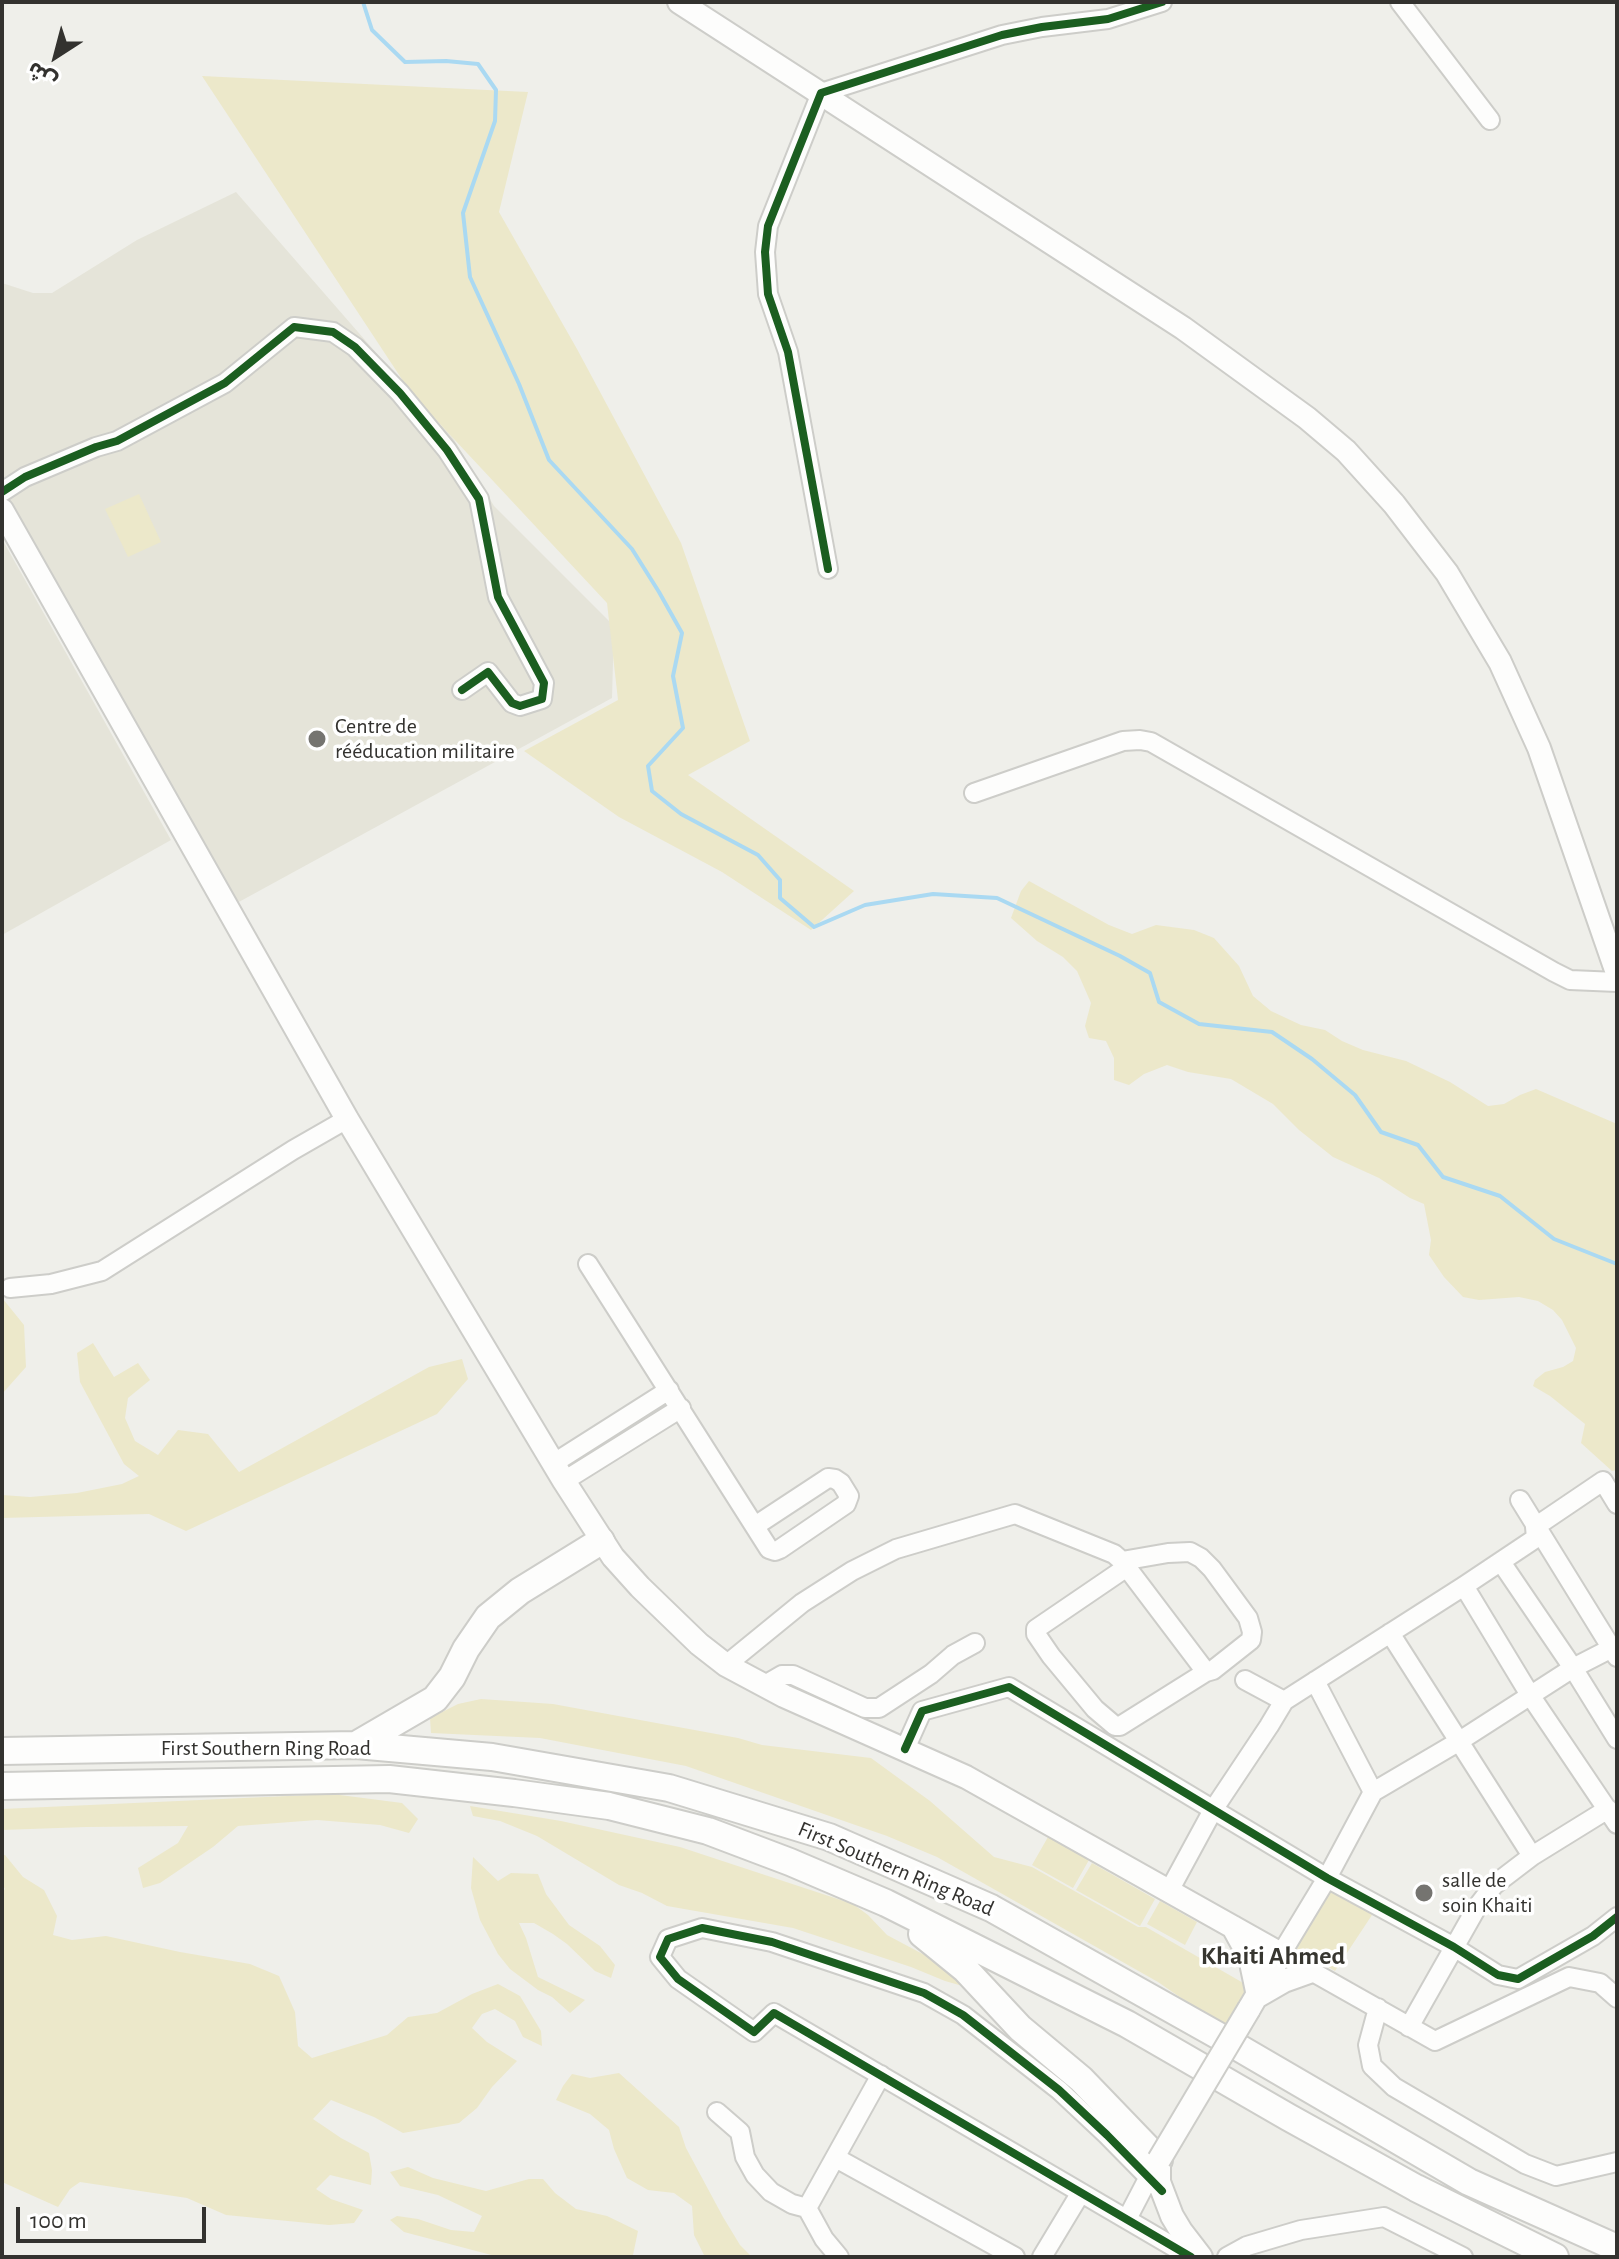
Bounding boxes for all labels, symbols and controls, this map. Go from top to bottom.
north arrow [16,16,96,96]
text: ش [23,58,61,93]
place label: Centre de rééducation militaire [335,713,515,764]
marker: Centre de rééducation militaire [306,728,328,750]
street label: First Southern Ring Road [161,1735,371,1761]
street label: First Southern Ring Road [794,1816,998,1922]
place label: salle de soin Khaiti [1442,1867,1533,1918]
marker: salle de soin Khaiti [1413,1882,1435,1904]
district label: Khaiti Ahmed [1201,1940,1345,1972]
scale bar [20,2191,210,2241]
text: 100 m [30,2209,87,2233]

